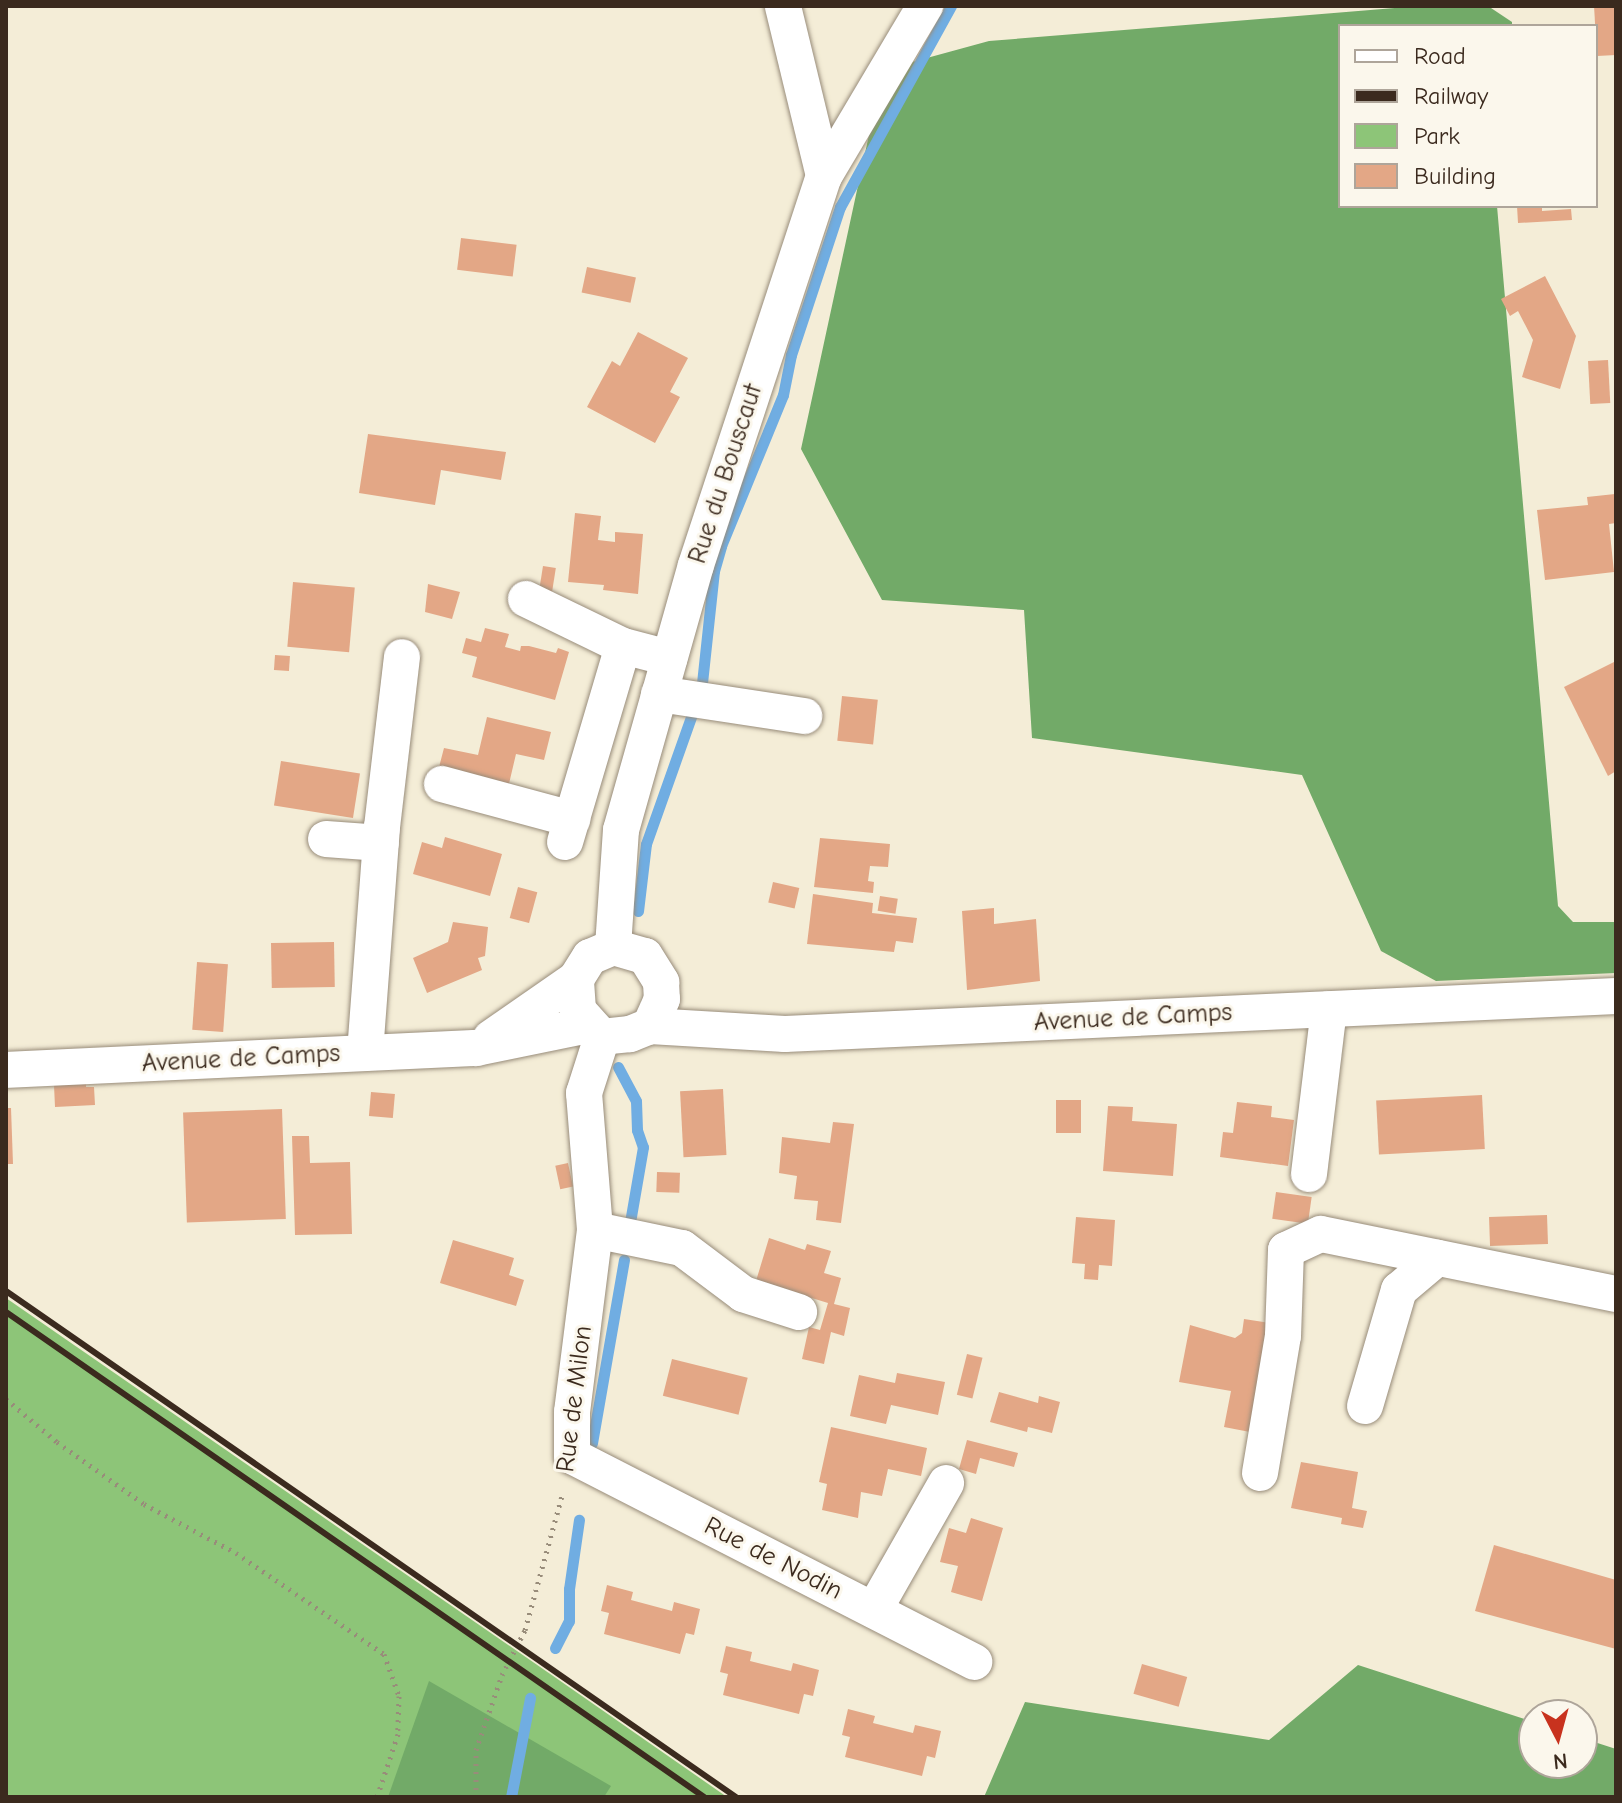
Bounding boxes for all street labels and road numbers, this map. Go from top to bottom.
street label: Rue du Bouscaut [682,380,770,568]
street label: Avenue de Camps [1033,997,1233,1039]
street label: Avenue de Camps [141,1038,341,1080]
street label: Rue de Milon [551,1324,599,1474]
street label: Rue de Nodin [699,1511,847,1607]

